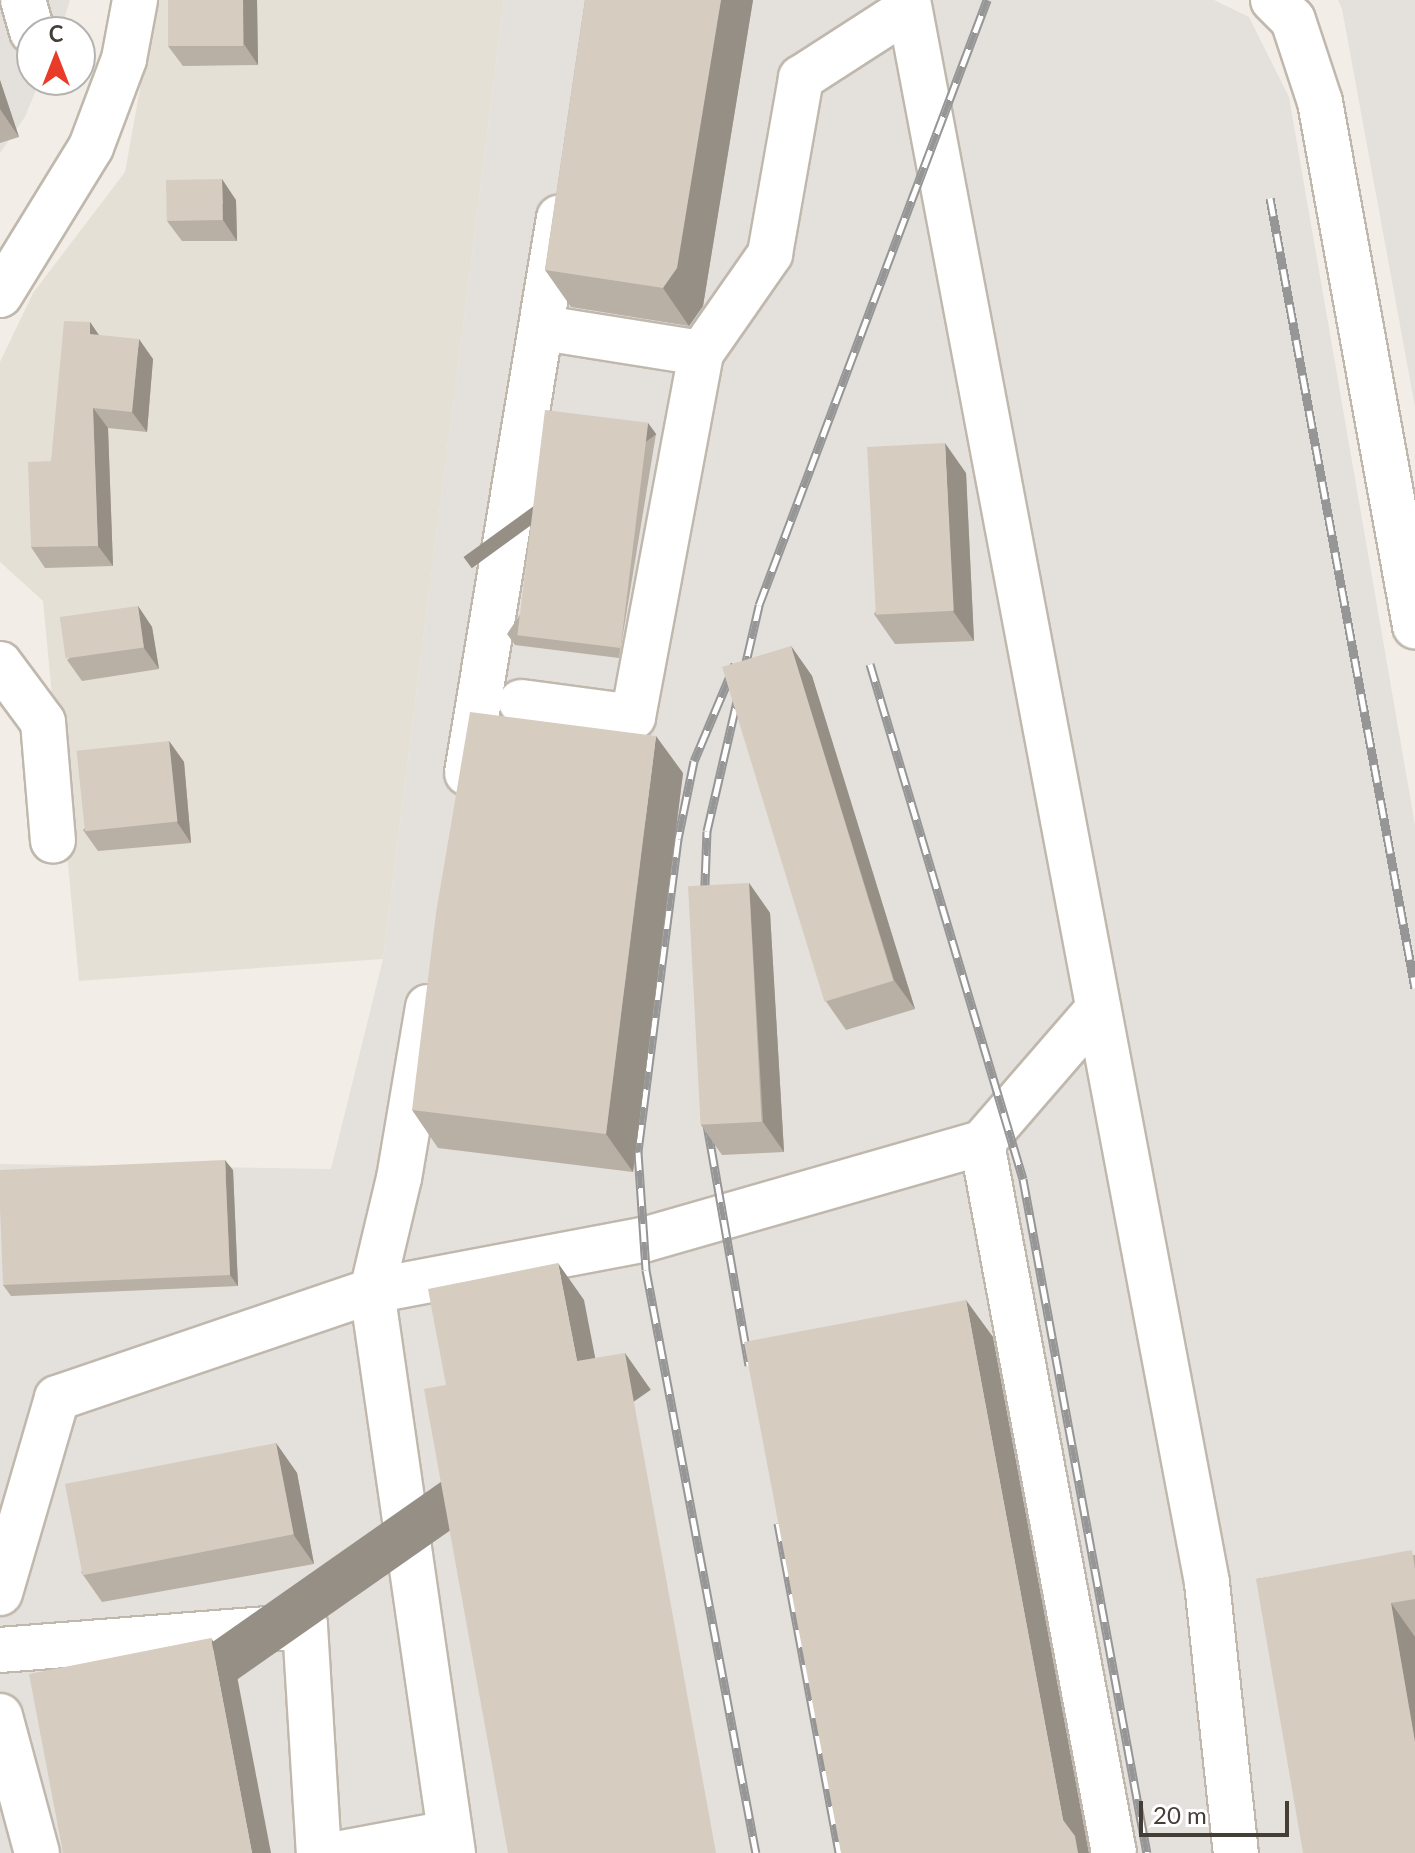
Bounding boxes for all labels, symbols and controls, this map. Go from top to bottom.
north arrow [16,16,96,96]
text: С [49,20,63,47]
scale bar [1143,1785,1293,1835]
text: 20 m [1153,1800,1207,1829]

